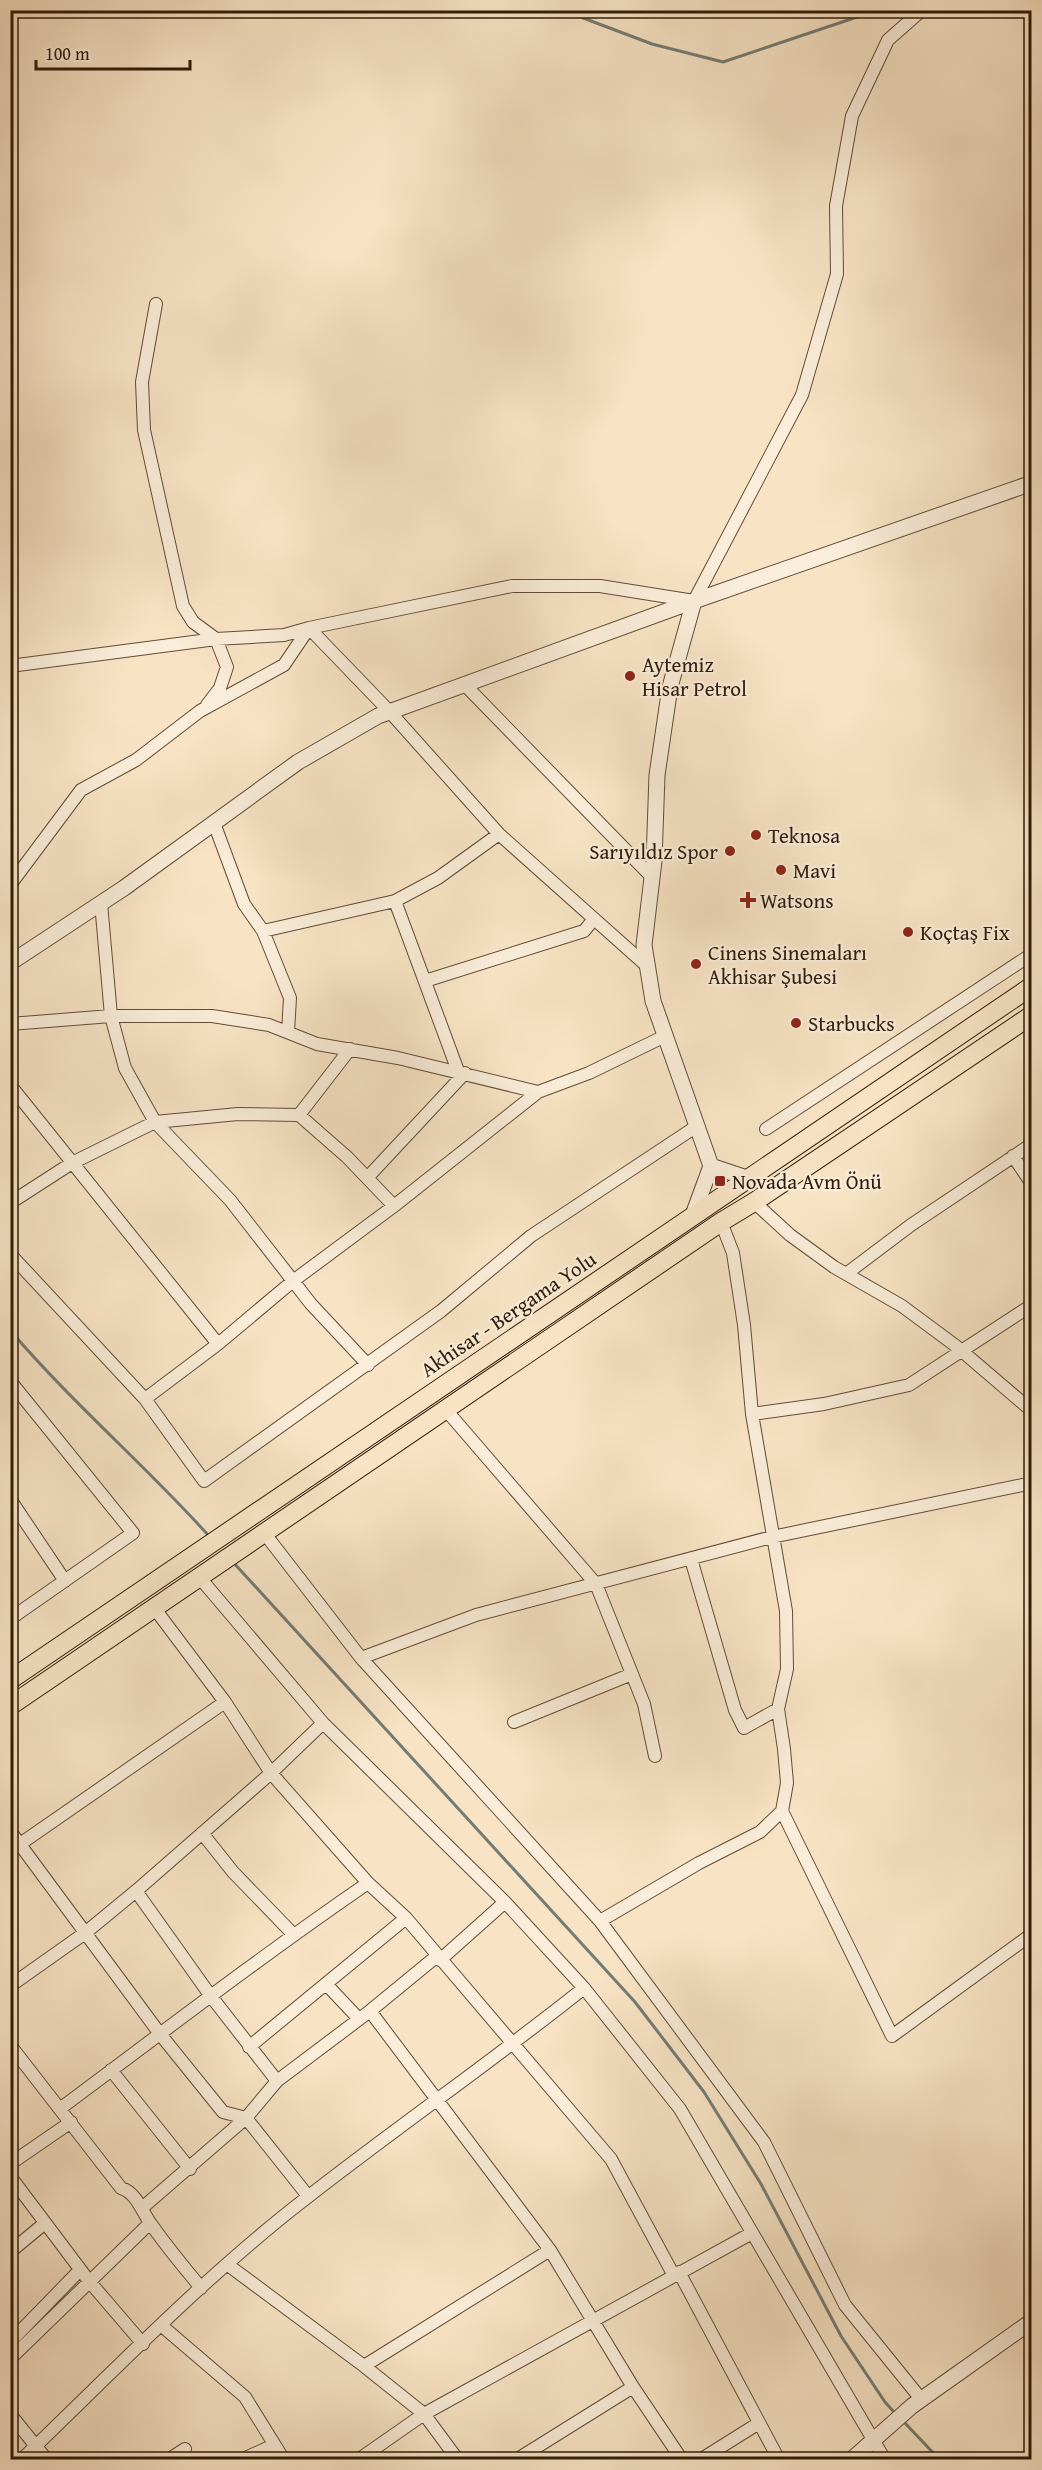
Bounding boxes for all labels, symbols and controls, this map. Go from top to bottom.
scale bar [36,33,190,71]
text: 100 m [45,40,90,67]
place label: Aytemiz Hisar Petrol [642,649,747,704]
marker: Aytemiz Hisar Petrol [623,669,637,683]
place label: Teknosa [768,820,840,851]
marker: Teknosa [749,828,763,842]
place label: Sarıyıldız Spor [589,836,718,867]
marker: Sarıyıldız Spor [723,844,737,858]
place label: Mavi [793,855,836,886]
marker: Mavi [774,863,788,877]
place label: Watsons [760,885,834,916]
marker: Watsons [741,893,755,907]
place label: Koçtaş Fix [920,917,1010,948]
marker: Koçtaş Fix [901,925,915,939]
place label: Cinens Sinemaları Akhisar Şubesi [708,937,867,992]
marker: Cinens Sinemaları Akhisar Şubesi [689,957,703,971]
place label: Starbucks [808,1008,894,1039]
marker: Starbucks [789,1016,803,1030]
place label: Novada Avm Önü [732,1166,882,1197]
marker: Novada Avm Önü [713,1174,727,1188]
street label: Akhisar - Bergama Yolu [414,1243,603,1385]

